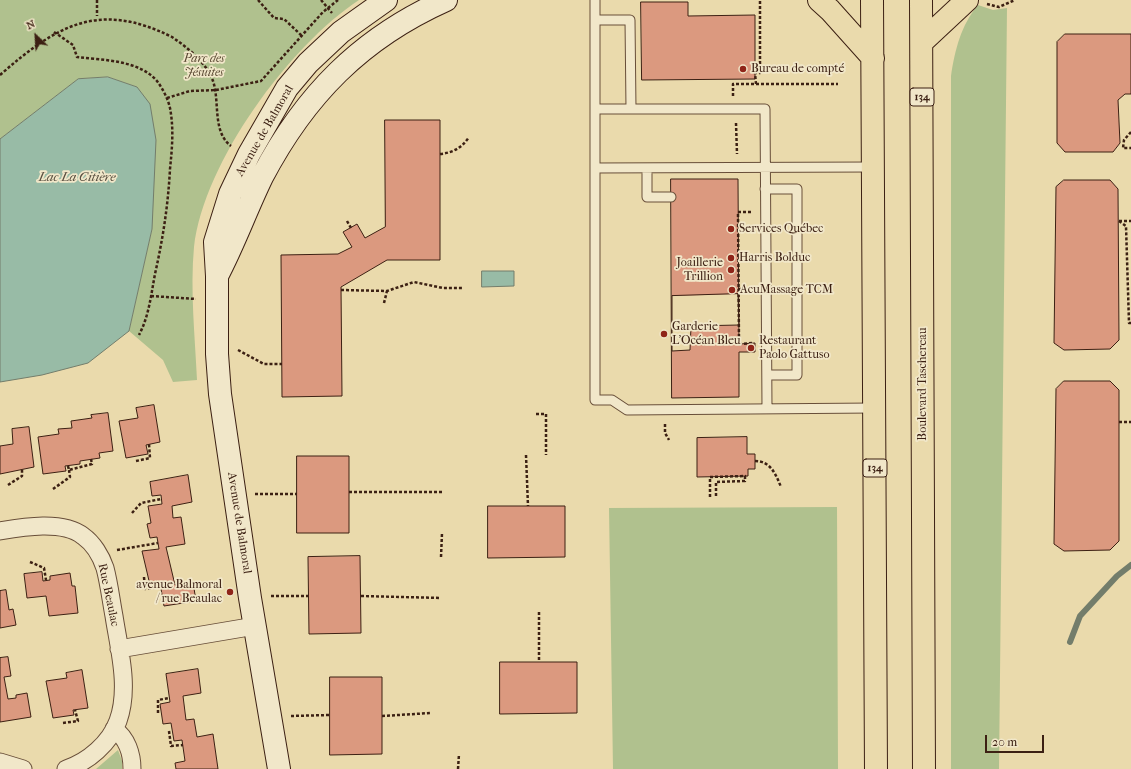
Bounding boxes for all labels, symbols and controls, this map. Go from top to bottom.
north arrow [16,16,56,56]
text: N [24,17,37,32]
park label: Parc des Jésuites [184,52,224,80]
place label: Bureau de compté [751,62,845,76]
marker: Bureau de compté [738,64,748,74]
street label: Avenue de Balmoral [233,83,297,179]
road number: 134 [910,88,934,106]
water label: Lac La Citière [38,170,116,186]
place label: Services Québec [739,222,823,236]
marker: Services Québec [726,224,736,234]
place label: Harris Bolduc [739,251,810,265]
marker: Harris Bolduc [726,253,736,263]
place label: Joaillerie Trillion [677,256,723,284]
marker: Joaillerie Trillion [726,265,736,275]
place label: AcuMassage TCM [740,283,833,297]
marker: AcuMassage TCM [727,285,737,295]
place label: Garderie L'Océan Bleu [672,320,741,348]
street label: Boulevard Taschereau [916,327,930,441]
marker: Garderie L'Océan Bleu [659,329,669,339]
place label: Restaurant Paolo Gattuso [759,334,829,362]
marker: Restaurant Paolo Gattuso [746,343,756,353]
road number: 134 [863,459,887,477]
street label: Avenue de Balmoral [224,471,254,575]
street label: Rue Beaulac [94,562,122,628]
place label: avenue Balmoral / rue Beaulac [136,578,222,606]
marker: avenue Balmoral / rue Beaulac [225,587,235,597]
scale bar [987,727,1046,753]
text: 20 m [992,735,1017,749]

